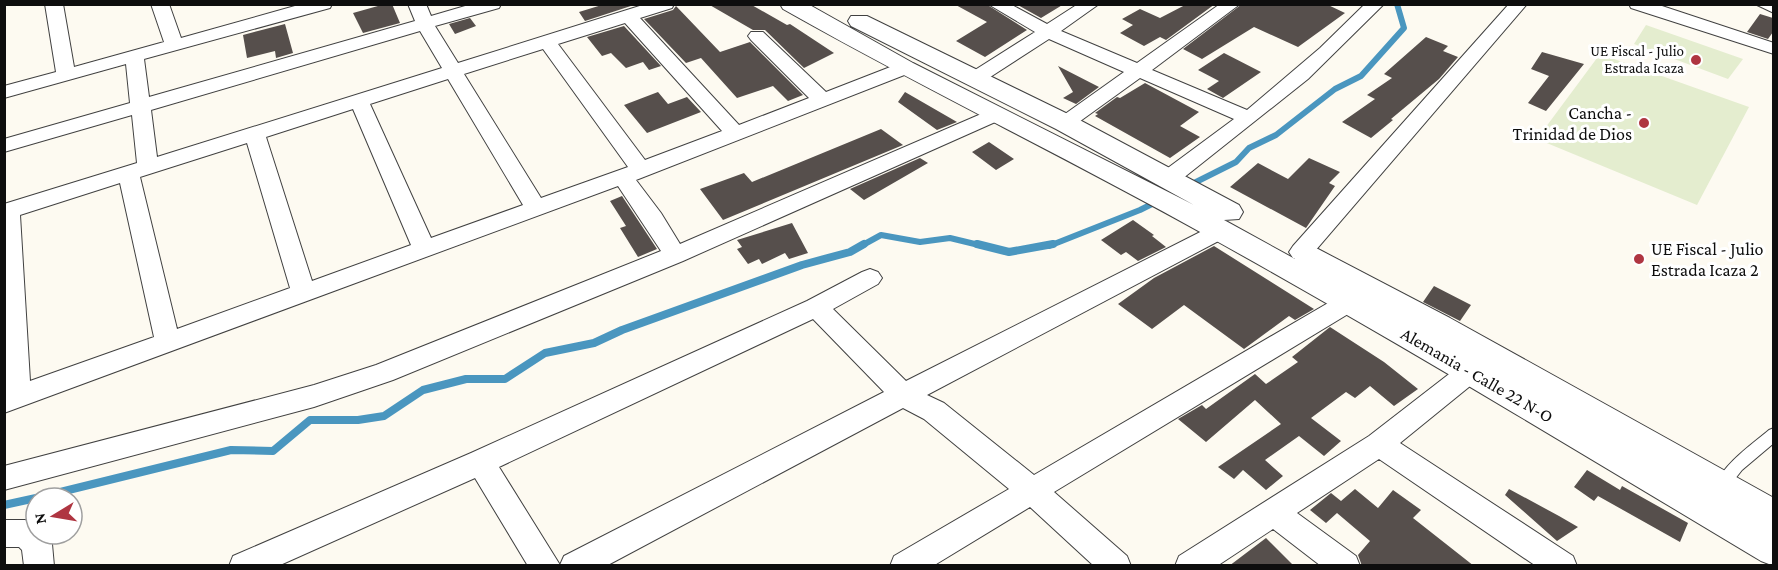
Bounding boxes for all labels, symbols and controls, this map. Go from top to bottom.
place label: UE Fiscal - Julio Estrada Icaza [1590,43,1684,76]
marker: UE Fiscal - Julio Estrada Icaza [1689,53,1703,67]
place label: Cancha - Trinidad de Dios [1513,103,1632,144]
marker: Cancha - Trinidad de Dios [1637,116,1651,130]
place label: UE Fiscal - Julio Estrada Icaza 2 [1651,239,1764,280]
marker: UE Fiscal - Julio Estrada Icaza 2 [1632,252,1646,266]
street label: Alemania - Calle 22 N-O [1397,323,1557,427]
north arrow [24,486,84,546]
text: N [30,512,49,526]

